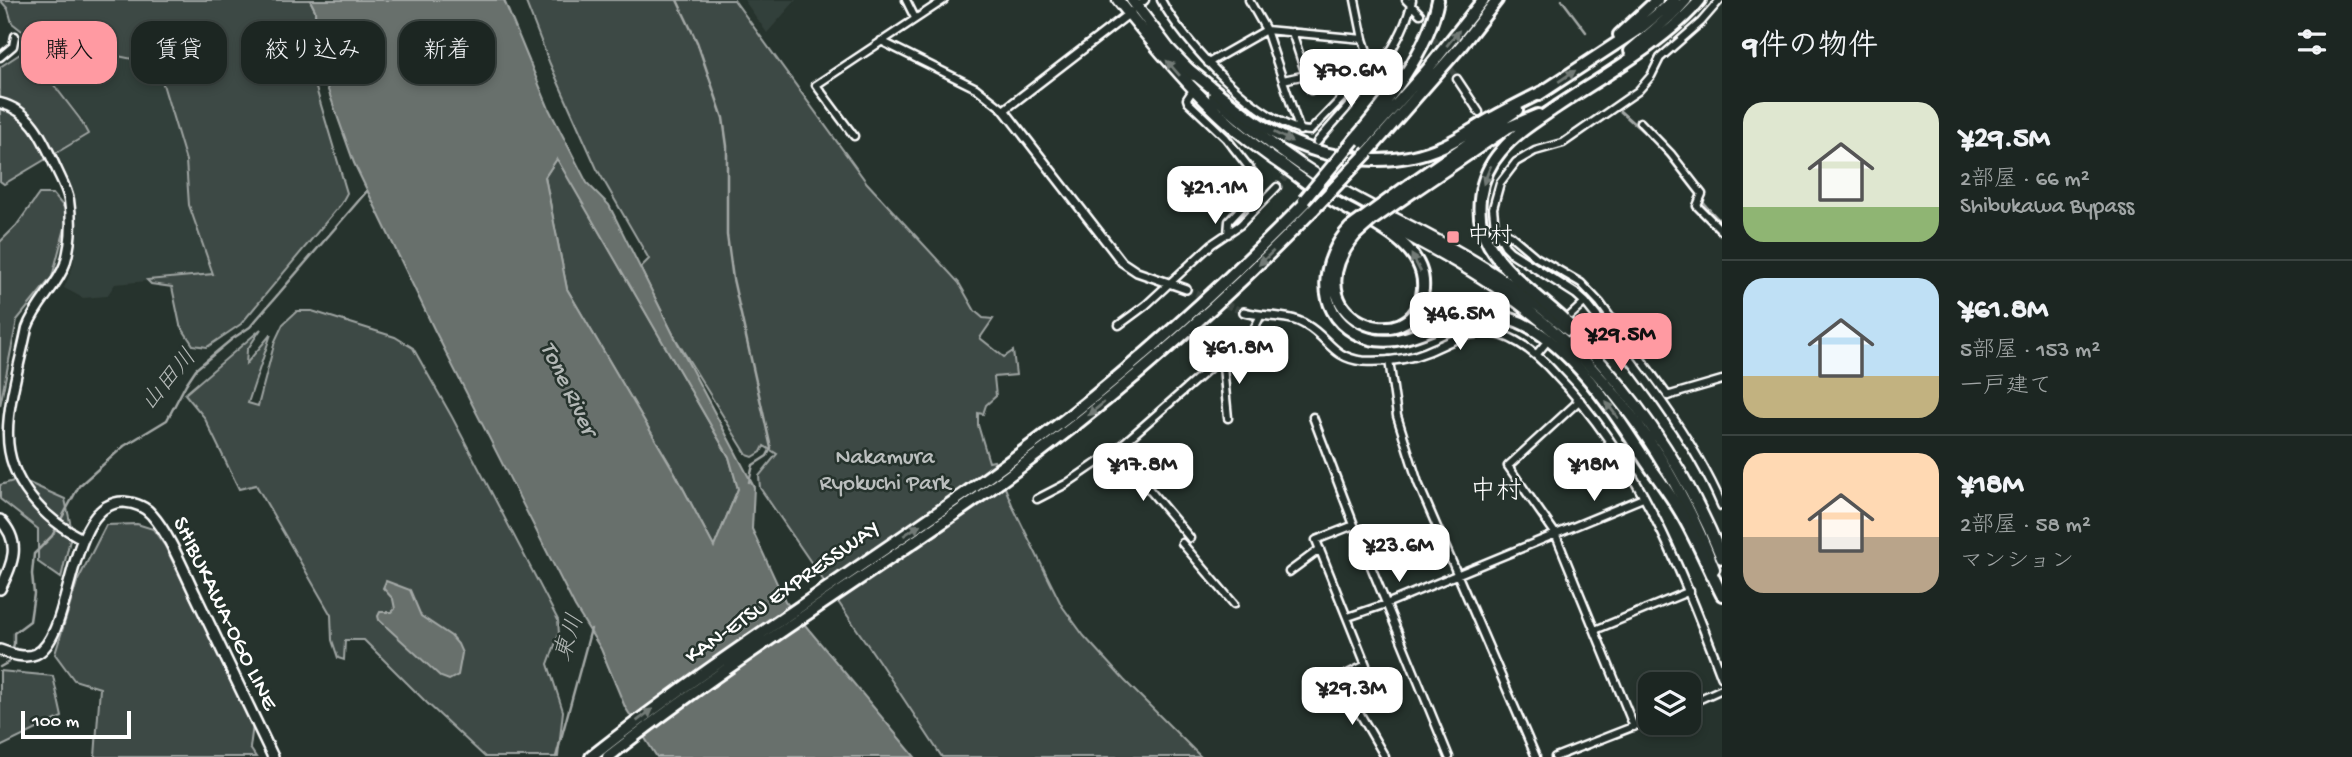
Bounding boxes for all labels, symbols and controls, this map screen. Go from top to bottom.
chip: 購入 [21,21,117,84]
chip: 賃貸 [131,21,227,84]
chip: 絞り込み [241,21,385,84]
chip: 新着 [399,21,495,84]
icon: filters [2293,23,2331,61]
one-way arrow [1445,29,1460,46]
text: 9件の物件 [1743,31,1878,66]
pin: ¥70.6M [1294,50,1408,109]
text: ¥70.6M [1316,58,1386,85]
one-way arrow [1165,59,1181,77]
one-way arrow [1557,69,1576,82]
text: ¥29.5M [1960,123,2050,158]
icon: home [1799,130,1883,214]
one-way arrow [1273,131,1293,143]
one-way arrow [1481,165,1492,186]
pin: ¥21.1M [1158,166,1272,226]
text: 2部屋 · 66 m² [1960,167,2090,194]
text: ¥21.1M [1183,175,1247,202]
text: Shibukawa Bypass [1960,194,2134,221]
place label: 中村 [1467,223,1513,251]
marker: 中村 [1445,229,1461,245]
one-way arrow [1258,249,1275,265]
one-way arrow [1410,252,1422,272]
pin: ¥46.5M [1403,292,1517,352]
text: ¥61.8M [1960,294,2048,329]
text: ¥46.5M [1426,301,1494,328]
icon: home [1799,306,1883,390]
pin: ¥29.5M [1564,314,1678,373]
text: ¥29.5M [1587,322,1655,349]
pin: ¥61.8M [1182,326,1296,386]
text: ¥61.8M [1205,335,1273,362]
water label: Tone River [532,338,604,445]
text: 5部屋 · 153 m² [1960,338,2100,365]
water label: 山田川 [136,344,204,418]
text: 一戸建て [1960,374,2052,401]
one-way arrow [1088,401,1105,416]
one-way arrow [1605,401,1619,419]
pin: ¥17.8M [1086,444,1200,503]
pin: ¥18M [1553,444,1635,503]
park label: Nakamura Ryokuchi Park [820,445,953,498]
text: ¥17.8M [1109,452,1177,479]
text: ¥18M [1570,452,1618,479]
text: ¥18M [1960,469,2023,504]
district label: 中村 [1470,476,1522,509]
icon: home [1799,481,1883,565]
street label: SHIBUKAWA-OGO LINE [165,513,283,717]
text: 2部屋 · 58 m² [1960,513,2091,540]
street label: KAN-ETSU EXPRESSWAY [680,515,886,671]
one-way arrow [902,523,922,536]
pin: ¥23.6M [1342,524,1456,584]
text: ¥23.6M [1365,533,1433,560]
text: マンション [1960,549,2074,576]
water label: 東川 [549,610,592,665]
pin: ¥29.3M [1295,668,1409,727]
map controls [1638,672,1701,735]
button: layers [1638,672,1701,735]
text: ¥29.3M [1318,676,1386,703]
scale bar [21,708,131,740]
one-way arrow [636,709,654,723]
text: 100 m [32,711,79,734]

